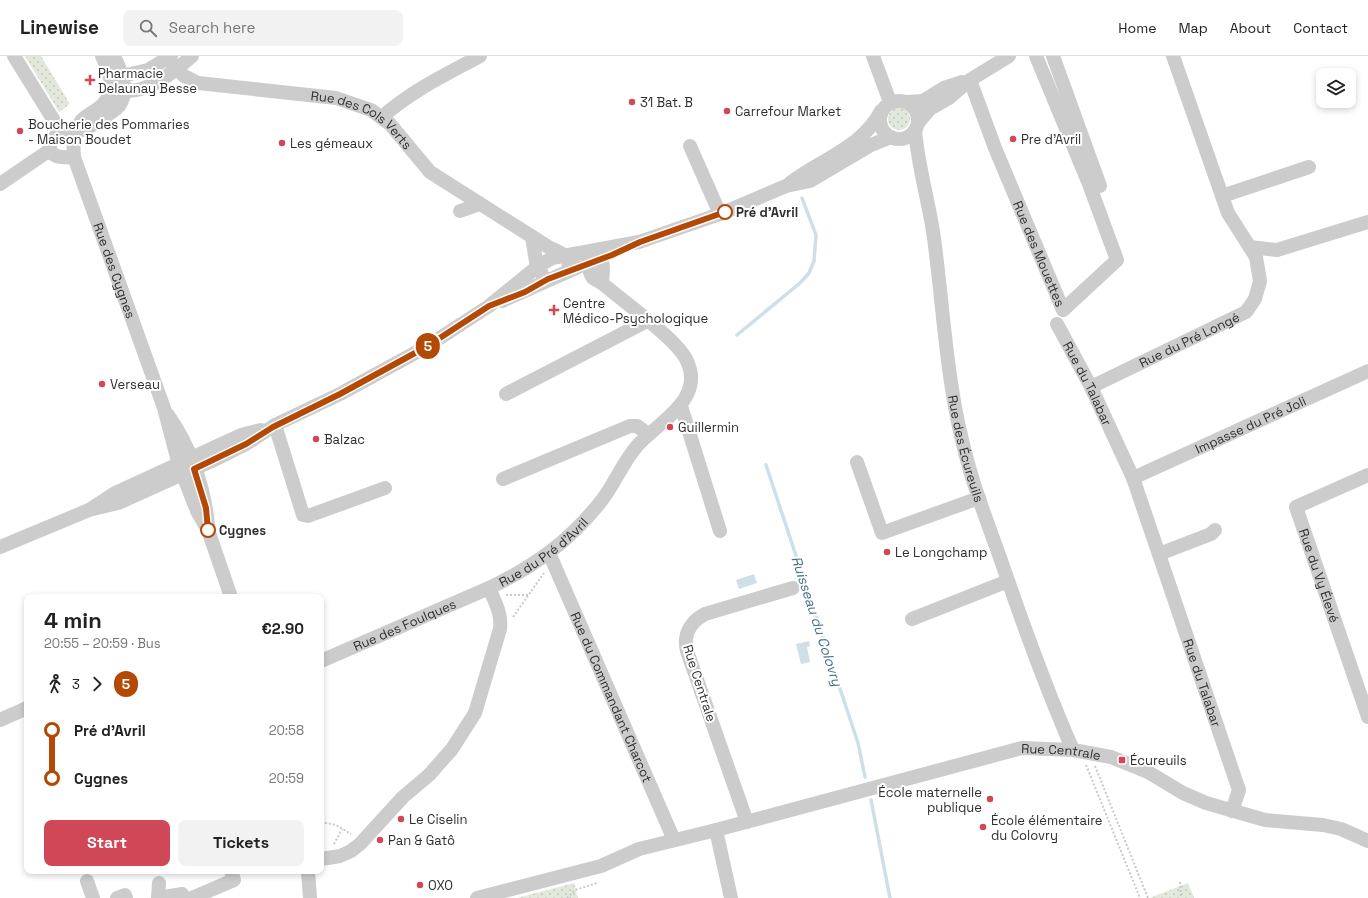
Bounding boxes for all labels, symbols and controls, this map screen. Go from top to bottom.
search box [123,10,403,46]
text: Linewise [20,15,99,40]
icon: search [137,17,159,39]
text: Search here [169,18,255,37]
text: Home [1118,19,1156,37]
text: Map [1178,19,1208,37]
text: About [1230,19,1271,37]
text: Contact [1293,19,1348,37]
place label: Pharmacie Delaunay Besse [98,65,197,97]
map controls [1316,68,1356,108]
button: layers [1316,68,1356,108]
marker: Pharmacie Delaunay Besse [85,75,95,85]
street label: Rue des Cols Verts [310,87,416,153]
place label: 31 Bat. B [640,94,693,111]
marker: 31 Bat. B [627,97,637,107]
place label: Carrefour Market [735,103,841,120]
marker: Carrefour Market [722,106,732,116]
place label: Boucherie des Pommaries - Maison Boudet [28,116,190,148]
marker: Boucherie des Pommaries - Maison Boudet [15,126,25,136]
place label: Pre d'Avril [1021,131,1081,148]
marker: Pre d'Avril [1008,134,1018,144]
place label: Les gémeaux [290,135,373,152]
marker: Les gémeaux [277,138,287,148]
street label: Rue des Mouettes [1009,198,1069,309]
marker: Pré d'Avril [717,204,733,220]
place label: Pré d'Avril [736,204,798,221]
street label: Rue des Cygnes [89,220,139,321]
place label: Centre Médico-Psychologique [563,295,708,327]
marker: Centre Médico-Psychologique [548,304,560,316]
street label: Rue du Pré Longé [1136,308,1242,371]
line badge: 5 [415,333,441,359]
text: 5 [424,337,432,355]
street label: Rue du Talabar [1059,339,1116,428]
place label: Verseau [110,376,160,393]
marker: Verseau [97,379,107,389]
street label: Impasse du Pré Joli [1192,392,1309,458]
street label: Rue des Écureuils [944,394,988,505]
place label: Guillermin [678,419,739,436]
marker: Guillermin [665,422,675,432]
place label: Balzac [324,431,365,448]
marker: Balzac [311,434,321,444]
street label: Rue du Pré d'Avril [496,514,592,591]
marker: Cygnes [200,522,216,538]
place label: Cygnes [219,522,266,539]
street label: Rue du Vy Élevé [1295,526,1343,625]
place label: Le Longchamp [895,544,987,561]
marker: Le Longchamp [882,547,892,557]
water label: Ruisseau du Colovry [787,554,847,690]
street label: Rue des Foulques [351,595,459,655]
text: 4 min [44,606,102,634]
street label: Rue du Commandant Charcot [567,609,656,785]
text: €2.90 [261,619,304,638]
text: 20:55 – 20:59 · Bus [44,635,161,652]
street label: Rue du Talabar [1179,637,1225,729]
street label: Rue Centrale [679,642,720,724]
icon: walk [44,673,66,695]
icon: forward [86,673,108,695]
text: 5 [122,675,130,693]
text: 3 [72,676,80,693]
text: Pré d'Avril [74,721,146,740]
text: 20:58 [269,722,304,739]
street label: Rue Centrale [1021,740,1102,764]
place label: Écureuils [1130,752,1187,769]
marker: Écureuils [1117,755,1127,765]
text: Cygnes [74,769,128,788]
text: 20:59 [269,770,304,787]
place label: École maternelle publique [878,784,982,816]
marker: École maternelle publique [985,794,995,804]
place label: Le Ciselin [409,811,468,828]
place label: École élémentaire du Colovry [991,812,1103,844]
marker: Le Ciselin [396,814,406,824]
button: Start [44,820,170,866]
button: Tickets [178,820,304,866]
marker: École élémentaire du Colovry [978,822,988,832]
place label: Pan & Gatô [388,832,455,849]
marker: Pan & Gatô [375,835,385,845]
place label: OXO [428,877,453,894]
marker: OXO [415,880,425,890]

